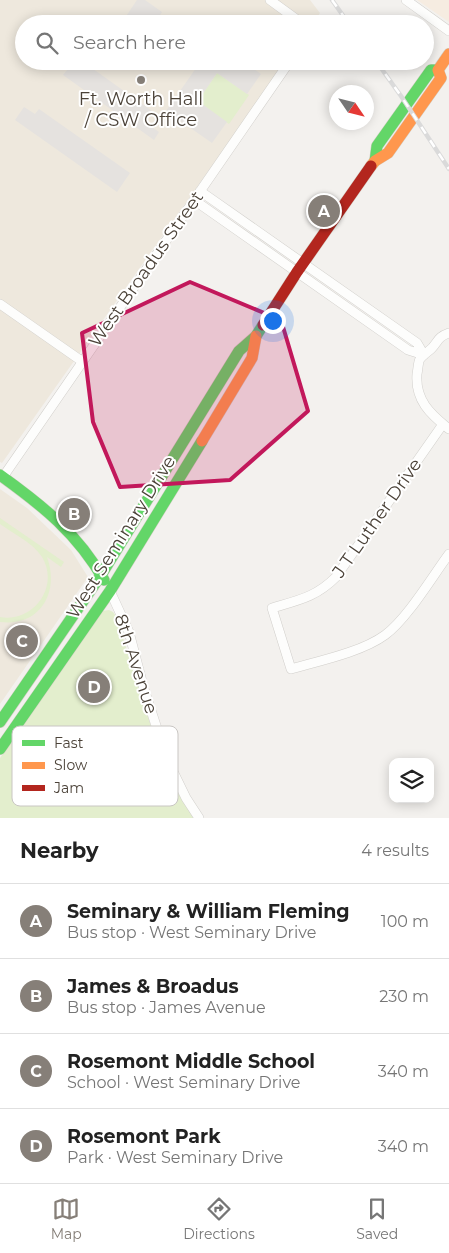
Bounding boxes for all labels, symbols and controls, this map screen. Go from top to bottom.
search box [15,15,434,70]
icon: search [33,29,61,57]
text: Search here [73,31,186,54]
marker: Ft. Worth Hall / CSW Office [135,74,147,86]
north arrow [329,85,374,130]
place label: Ft. Worth Hall / CSW Office [79,88,203,131]
street label: West Broadus Street [84,187,208,351]
pin: A [308,192,340,230]
your location [260,308,286,334]
street label: West Seminary Drive [62,451,180,623]
street label: J T Luther Drive [327,454,426,583]
pin: B [58,495,90,533]
street label: 8th Avenue [110,611,163,717]
pin: C [6,622,38,660]
pin: D [78,668,110,706]
legend [12,726,178,806]
text: Fast [54,734,84,752]
text: Slow [54,756,88,774]
map controls [389,758,434,803]
button: layers [389,758,434,803]
text: Jam [53,779,84,797]
text: Nearby [20,838,99,863]
text: 4 results [361,841,429,860]
text: Seminary & William Fleming [67,900,350,923]
text: A [30,912,42,931]
text: 100 m [381,912,429,931]
text: Bus stop · West Seminary Drive [67,923,316,942]
text: James & Broadus [67,975,239,998]
text: B [30,987,42,1006]
text: 230 m [379,987,429,1006]
text: Bus stop · James Avenue [67,998,266,1017]
text: Rosemont Middle School [67,1050,315,1073]
text: C [30,1062,42,1081]
text: 340 m [378,1062,429,1081]
text: School · West Seminary Drive [67,1073,301,1092]
text: Rosemont Park [67,1125,221,1148]
text: D [29,1137,43,1156]
text: 340 m [378,1137,429,1156]
text: Park · West Seminary Drive [67,1148,283,1167]
tab: Map [51,1195,82,1243]
tab: Directions [183,1195,255,1243]
tab: Saved [356,1195,398,1243]

